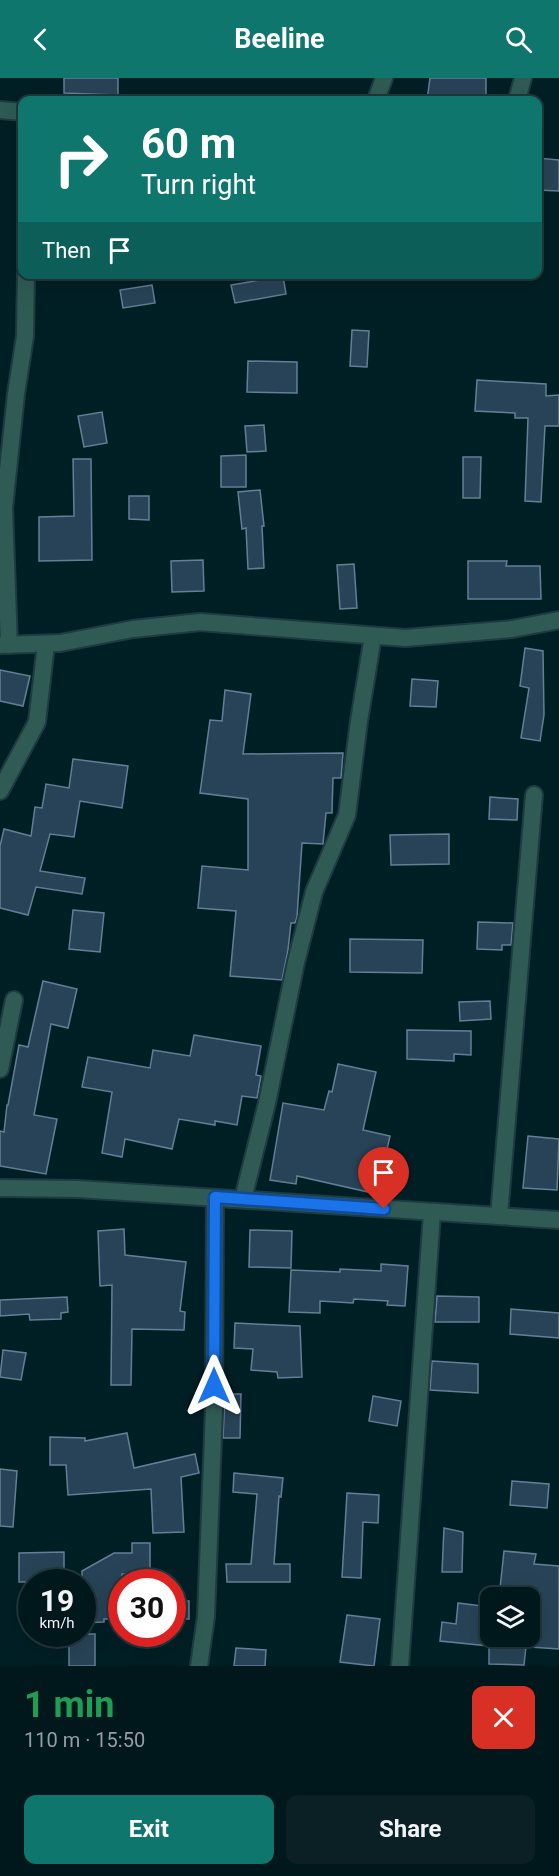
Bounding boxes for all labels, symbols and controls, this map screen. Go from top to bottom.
icon: back [24,23,57,56]
text: Beeline [234,23,325,55]
icon: search [502,23,535,56]
text: 60 m [141,119,236,168]
icon: right [42,120,120,198]
text: Turn right [141,169,256,201]
icon: arrive [103,234,136,267]
text: Then [42,238,91,263]
pin [358,1147,409,1209]
icon: arrive [367,1156,400,1189]
position arrow [182,1354,246,1418]
speed limit sign: 30 [108,1569,186,1647]
text: 19 [40,1583,74,1618]
map controls [480,1587,540,1647]
button: layers [480,1587,540,1647]
text: km/h [39,1614,75,1632]
text: 1 min [24,1684,115,1726]
button: close [472,1686,535,1749]
text: 110 m · 15:50 [24,1728,145,1752]
button: Exit [24,1795,274,1864]
button: Share [286,1795,535,1864]

